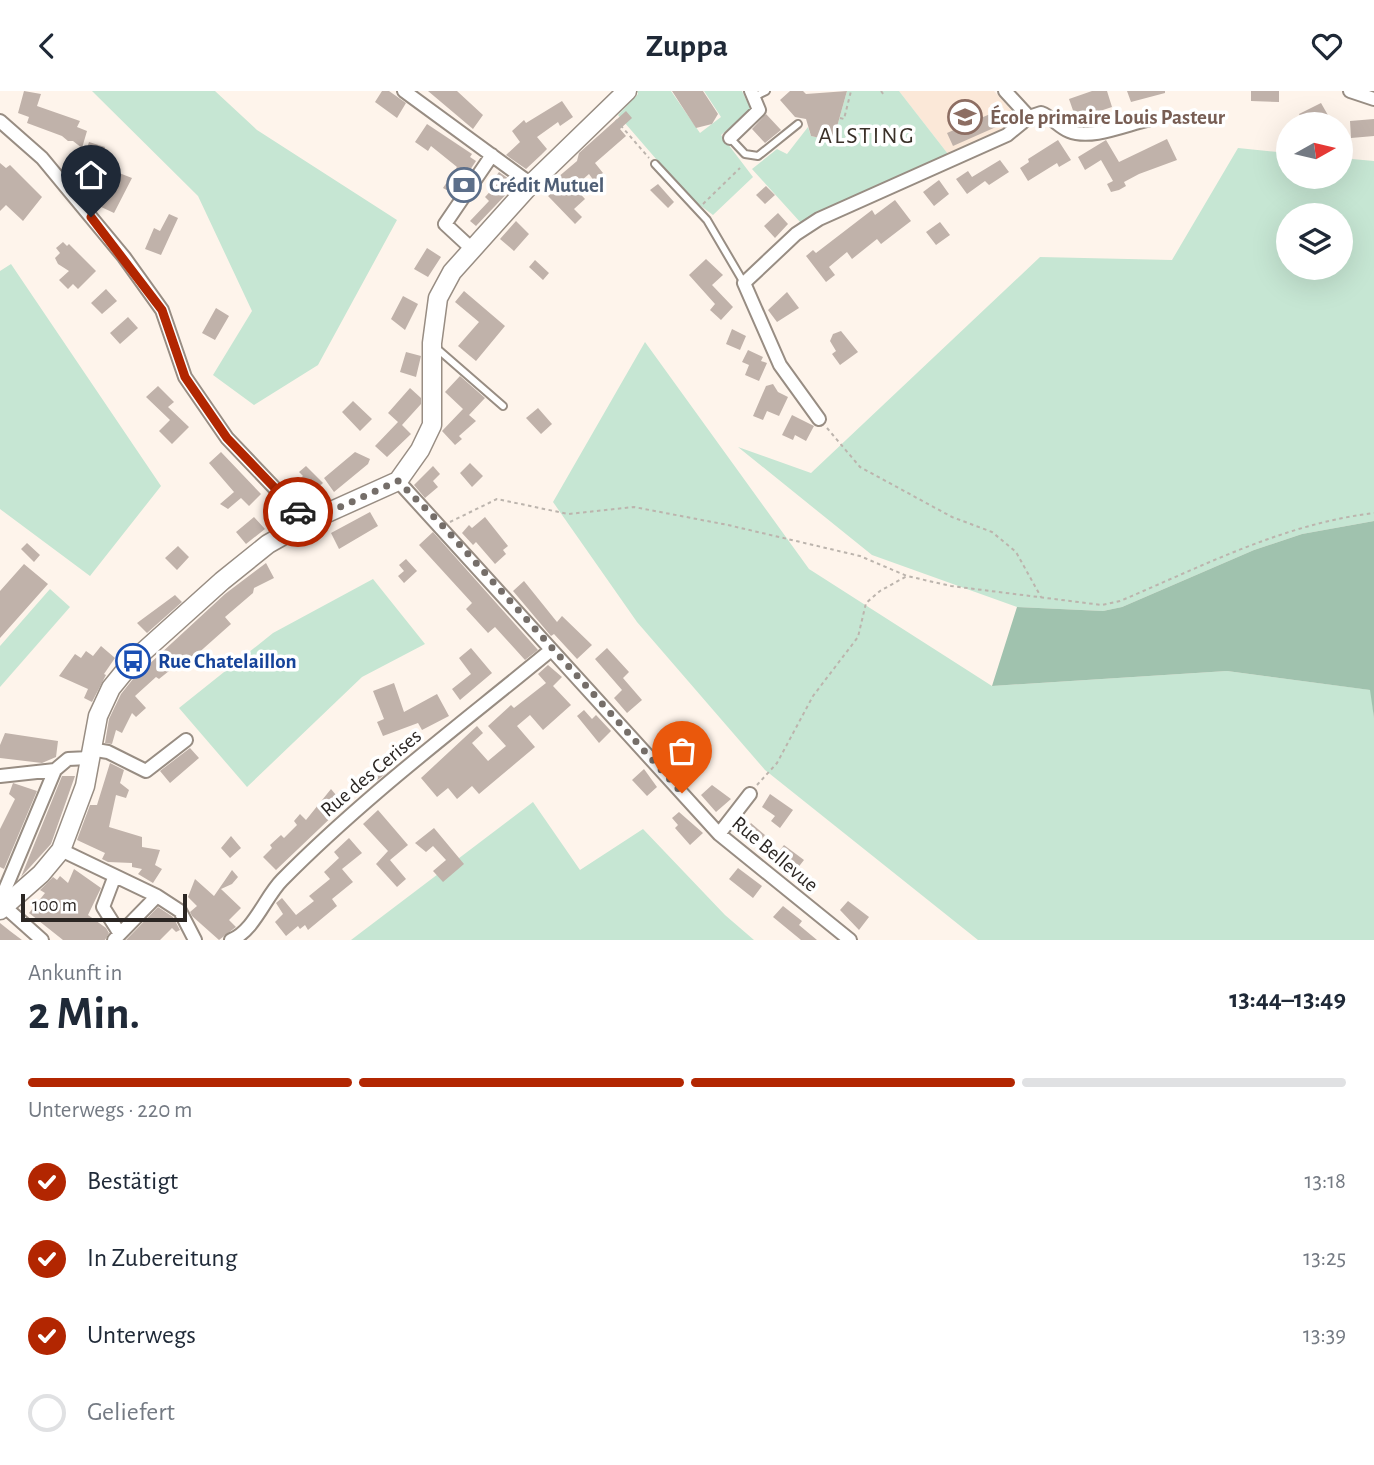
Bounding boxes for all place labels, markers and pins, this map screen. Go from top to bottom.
school or university icon: École primaire Louis Pasteur [946,98,984,136]
place label: École primaire Louis Pasteur [990,104,1226,128]
pin [61,145,121,217]
bank icon: Crédit Mutuel [445,166,483,204]
place label: Crédit Mutuel [489,175,604,196]
bus stop icon: Rue Chatelaillon [114,642,152,680]
place label: Rue Chatelaillon [158,651,297,672]
pin [652,721,712,793]

